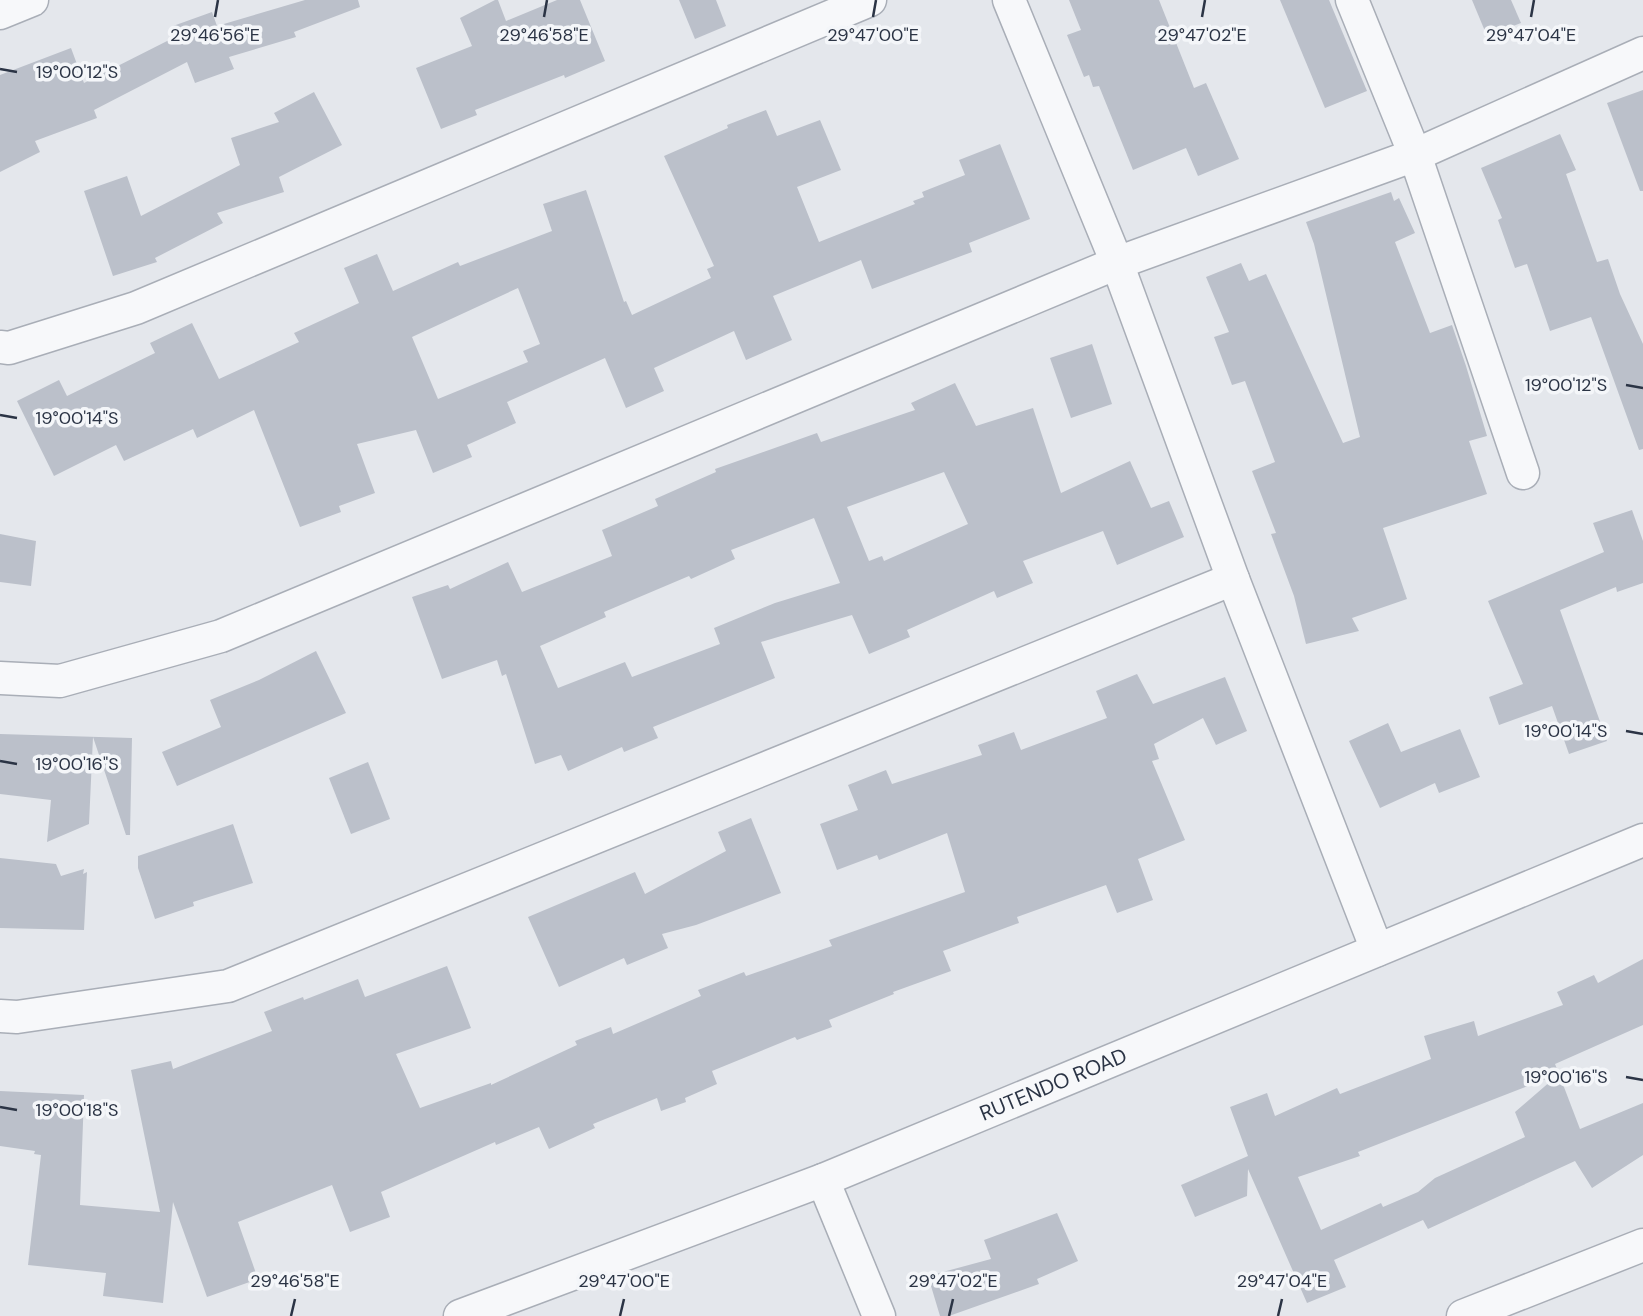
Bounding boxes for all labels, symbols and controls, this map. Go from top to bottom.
text: 29°46'56"E [170,23,260,47]
text: 29°46'58"E [499,23,589,47]
text: 29°47'00"E [827,23,919,47]
text: 29°47'02"E [1157,23,1247,47]
text: 29°47'04"E [1486,23,1576,47]
text: 19°00'12"S [36,60,118,84]
text: 19°00'12"S [1525,373,1607,397]
text: 19°00'14"S [36,406,118,430]
text: 19°00'14"S [1525,719,1607,743]
text: 19°00'16"S [35,752,119,776]
street label: RUTENDO ROAD [976,1042,1131,1127]
text: 19°00'16"S [1524,1065,1608,1089]
text: 19°00'18"S [36,1098,118,1122]
text: 29°46'58"E [250,1269,340,1293]
text: 29°47'00"E [578,1269,670,1293]
text: 29°47'02"E [908,1269,998,1293]
text: 29°47'04"E [1237,1269,1327,1293]

